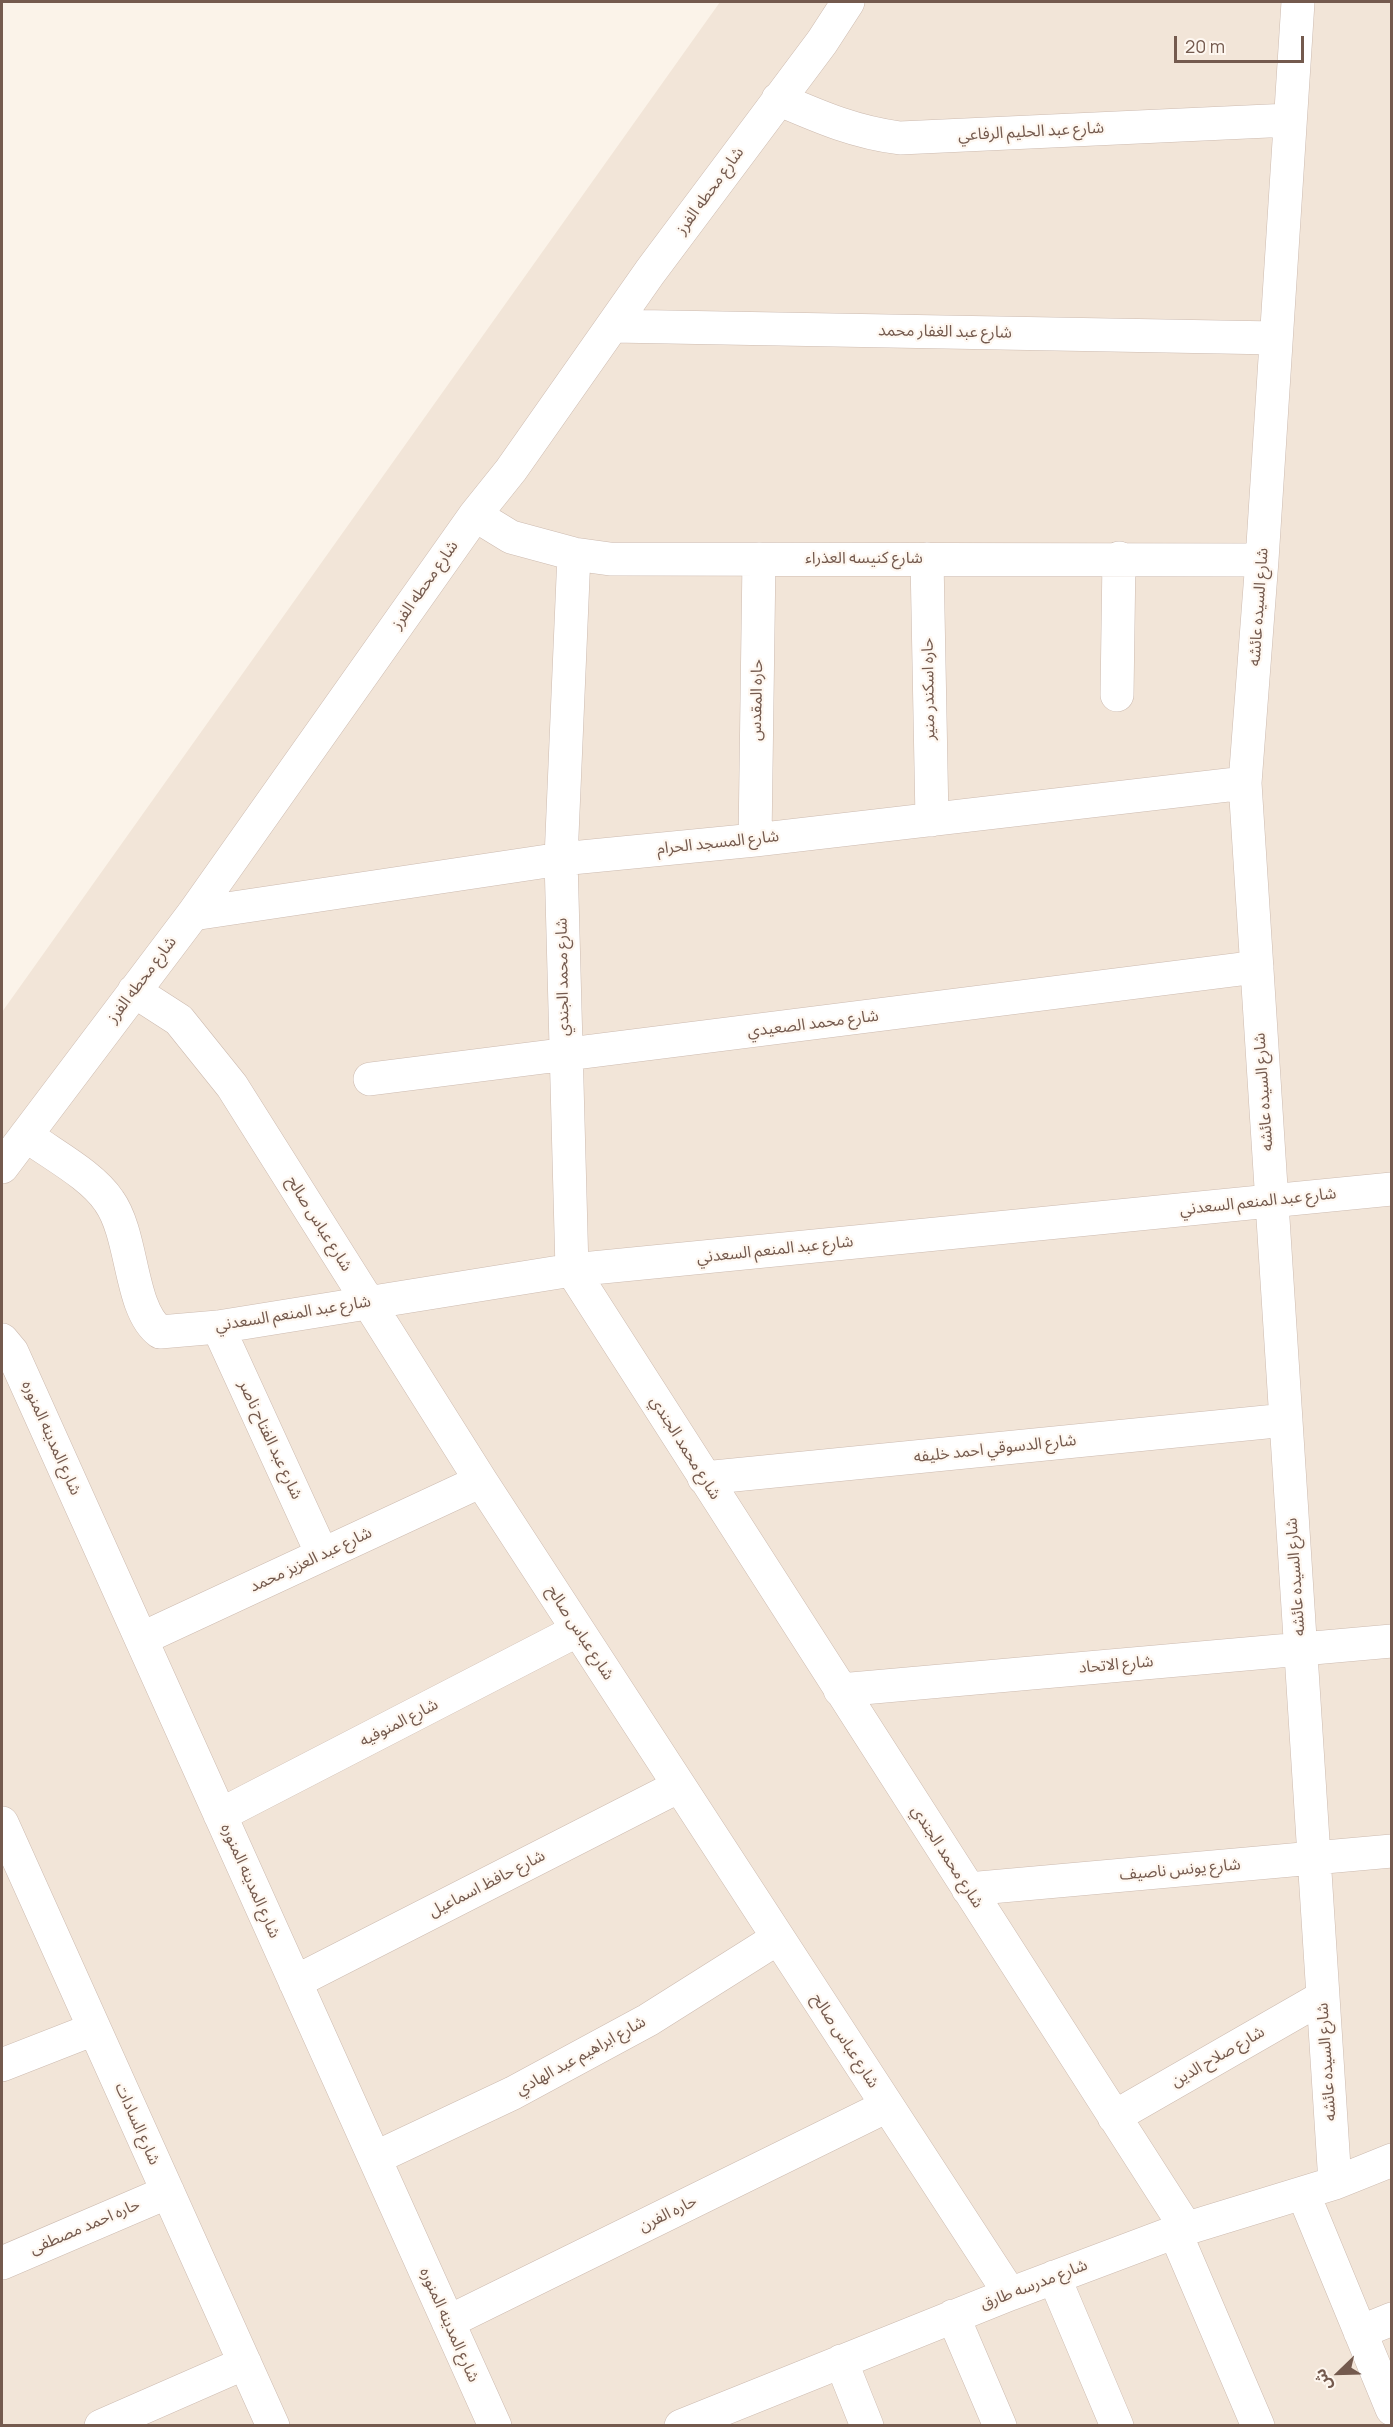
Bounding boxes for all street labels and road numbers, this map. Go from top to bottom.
street label: شارع عبد الحليم الرفاعي [957,119,1105,145]
street label: شارع محطه الفرز [672,144,748,238]
street label: شارع عبد الغفار محمد [878,321,1012,343]
street label: شارع محطه الفرز [387,537,463,633]
street label: شارع السيده عائشه [1245,547,1273,667]
street label: شارع كنيسه العذراء [805,549,923,569]
street label: حاره اسكندر منير [919,637,939,741]
street label: حاره المقدس [747,659,767,741]
street label: شارع المسجد الحرام [656,827,780,859]
street label: شارع محمد الجندي [552,918,574,1036]
street label: شارع محطه الفرز [103,933,181,1027]
street label: شارع محمد الصعيدي [746,1006,880,1042]
street label: شارع السيده عائشه [1250,1032,1278,1152]
street label: شارع عباس صالح [282,1173,356,1275]
street label: شارع عبد المنعم السعدني [1179,1184,1337,1220]
street label: شارع عبد المنعم السعدني [696,1232,854,1268]
street label: شارع عبد المنعم السعدني [214,1292,372,1336]
street label: شارع عبد الفتاح ناصر [234,1377,306,1503]
street label: شارع المدينه المنوره [17,1378,85,1498]
street label: شارع محمد الجندي [646,1393,724,1503]
street label: شارع الدسوقي احمد خليفه [913,1431,1077,1467]
street label: شارع السيده عائشه [1282,1517,1310,1637]
street label: شارع عبد العزيز محمد [247,1523,375,1597]
street label: شارع عباس صالح [542,1582,618,1684]
street label: شارع الاتحاد [1078,1652,1154,1678]
street label: شارع المنوفيه [357,1695,441,1751]
street label: شارع محمد الجندي [907,1802,987,1912]
street label: شارع المدينه المنوره [216,1821,284,1941]
street label: شارع حافظ اسماعيل [426,1846,548,1922]
street label: شارع يونس ناصيف [1119,1855,1241,1885]
street label: شارع عباس صالح [807,1990,883,2092]
street label: شارع السيده عائشه [1313,2002,1341,2122]
street label: شارع ابراهيم عبد الهادي [513,2012,649,2100]
street label: شارع صلاح الدين [1168,2022,1268,2092]
street label: شارع السادات [110,2080,164,2168]
street label: حاره الفرن [636,2192,700,2236]
street label: حاره احمد مصطفى [27,2195,143,2259]
street label: شارع مدرسه طارق [978,2256,1090,2314]
street label: شارع المدينه المنوره [415,2265,483,2385]

